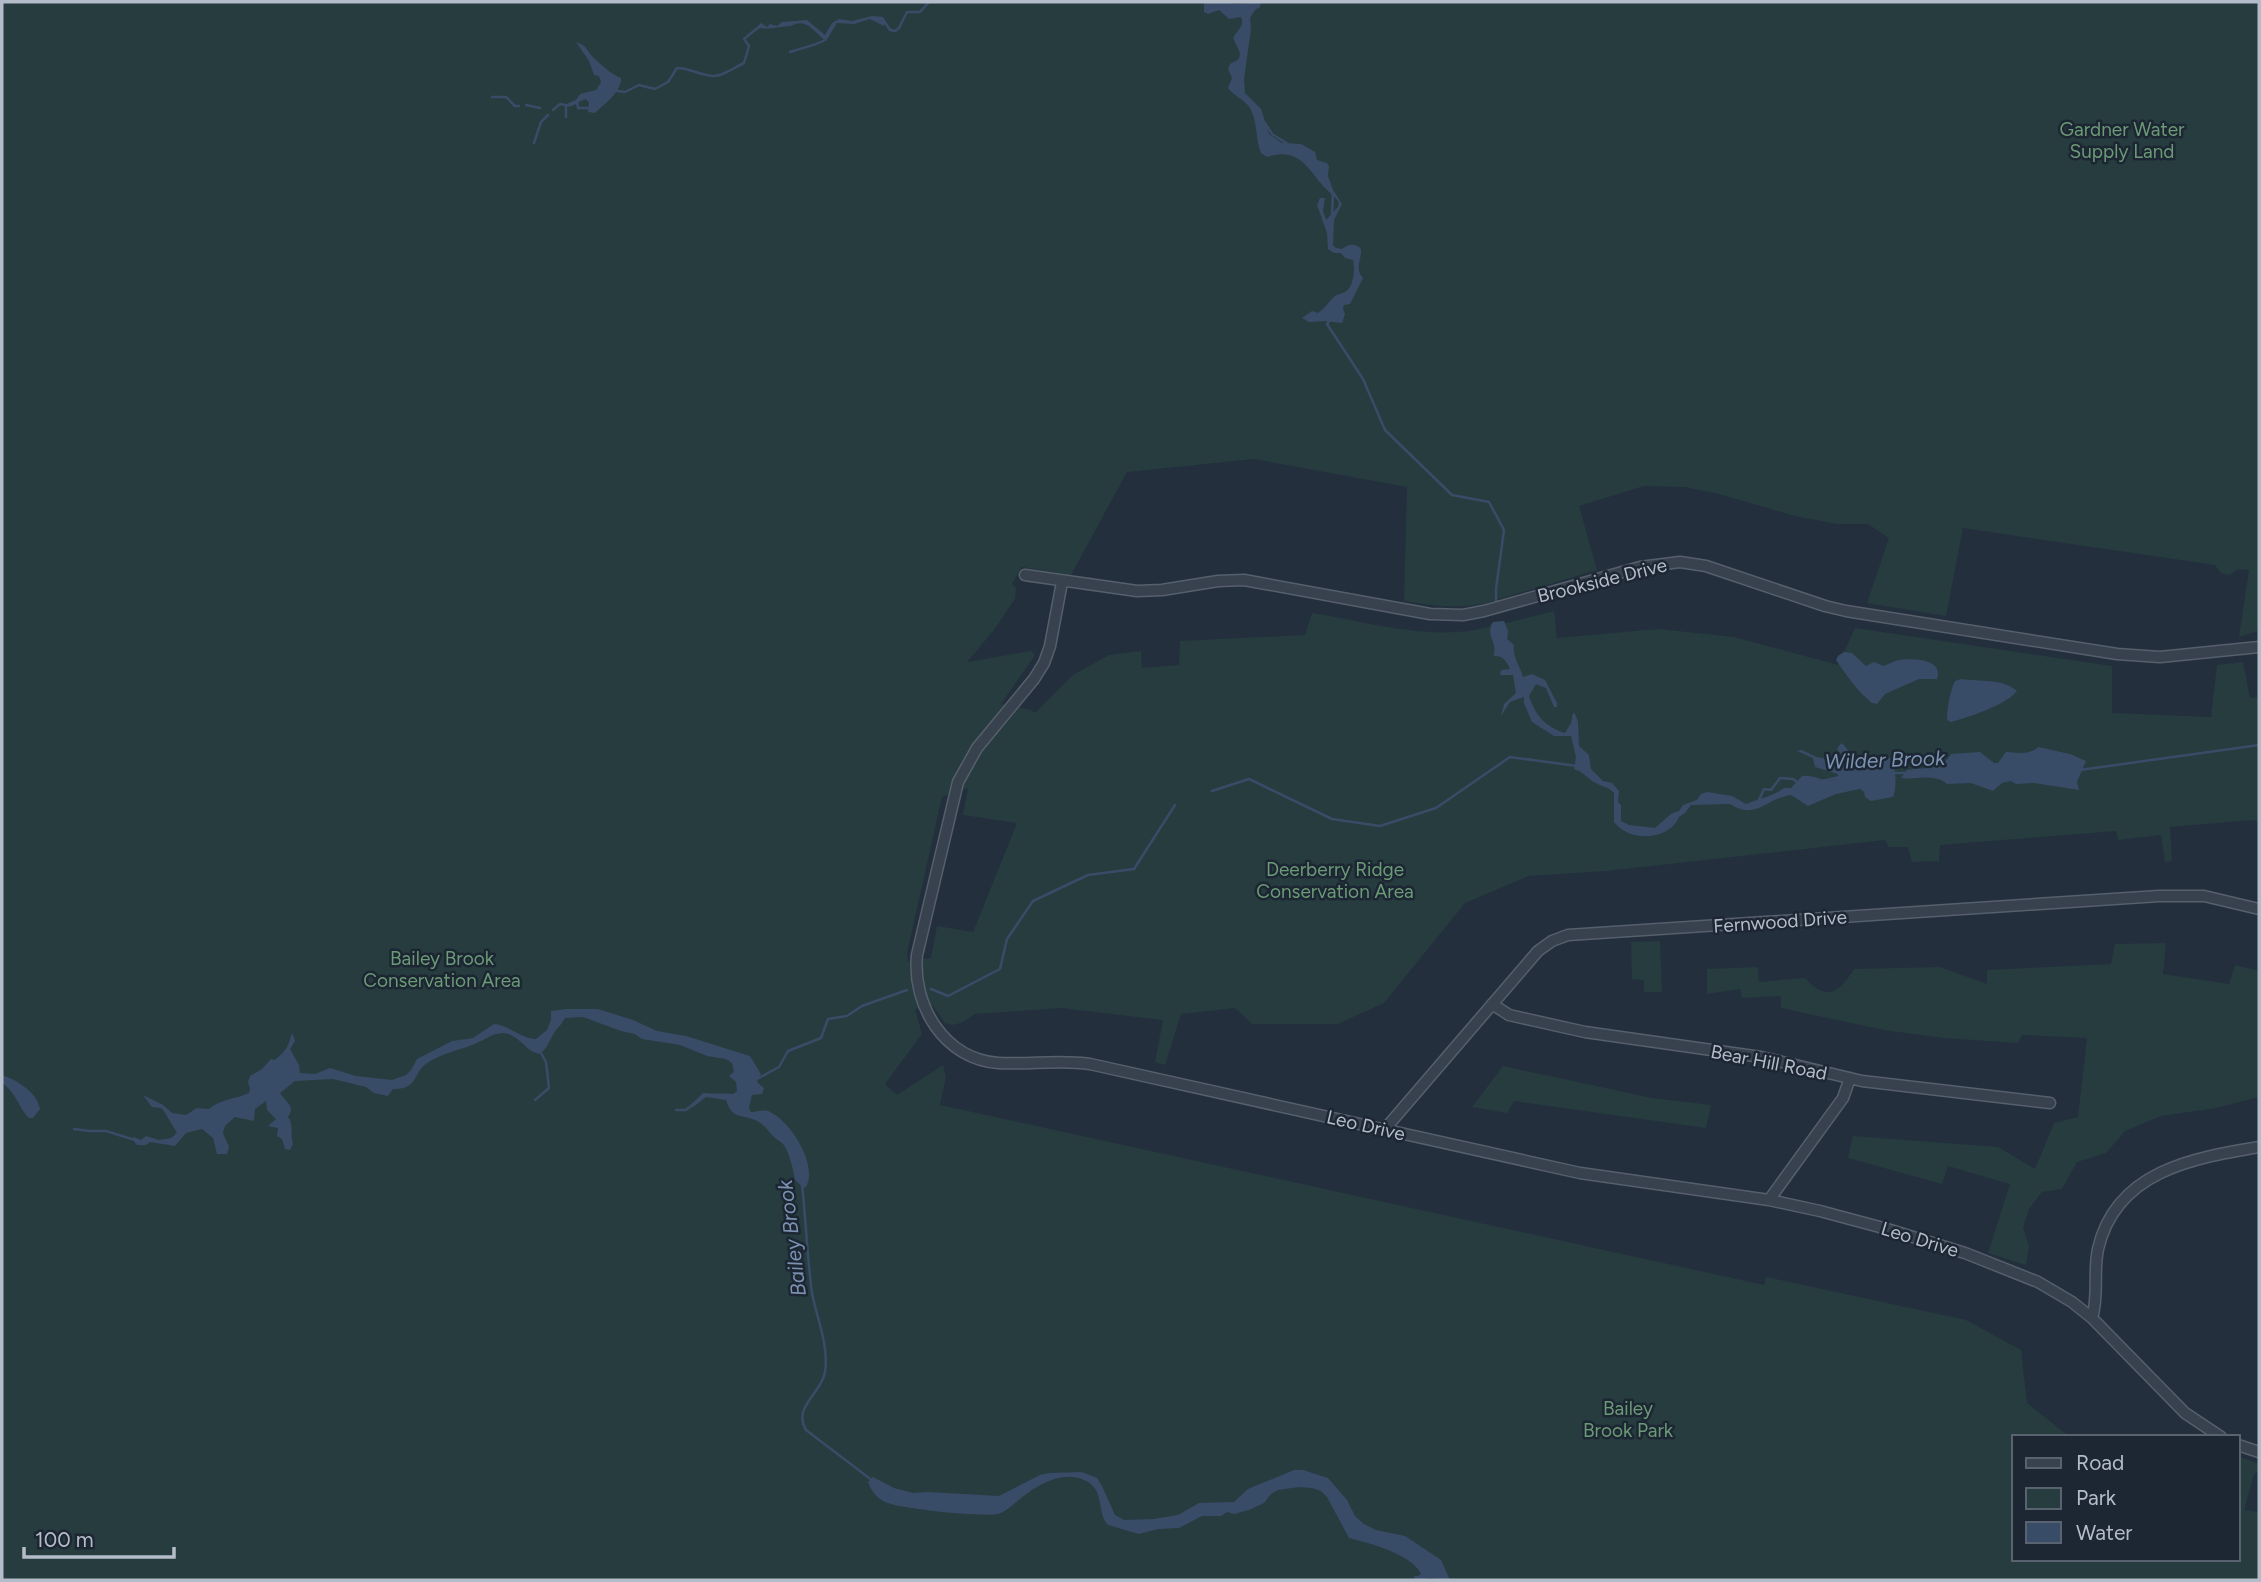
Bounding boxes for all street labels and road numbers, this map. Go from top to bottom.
street label: Brookside Drive [1535,553,1669,608]
street label: Fernwood Drive [1712,905,1848,938]
street label: Bear Hill Road [1709,1040,1829,1085]
street label: Leo Drive [1324,1105,1407,1146]
street label: Leo Drive [1878,1217,1961,1262]

